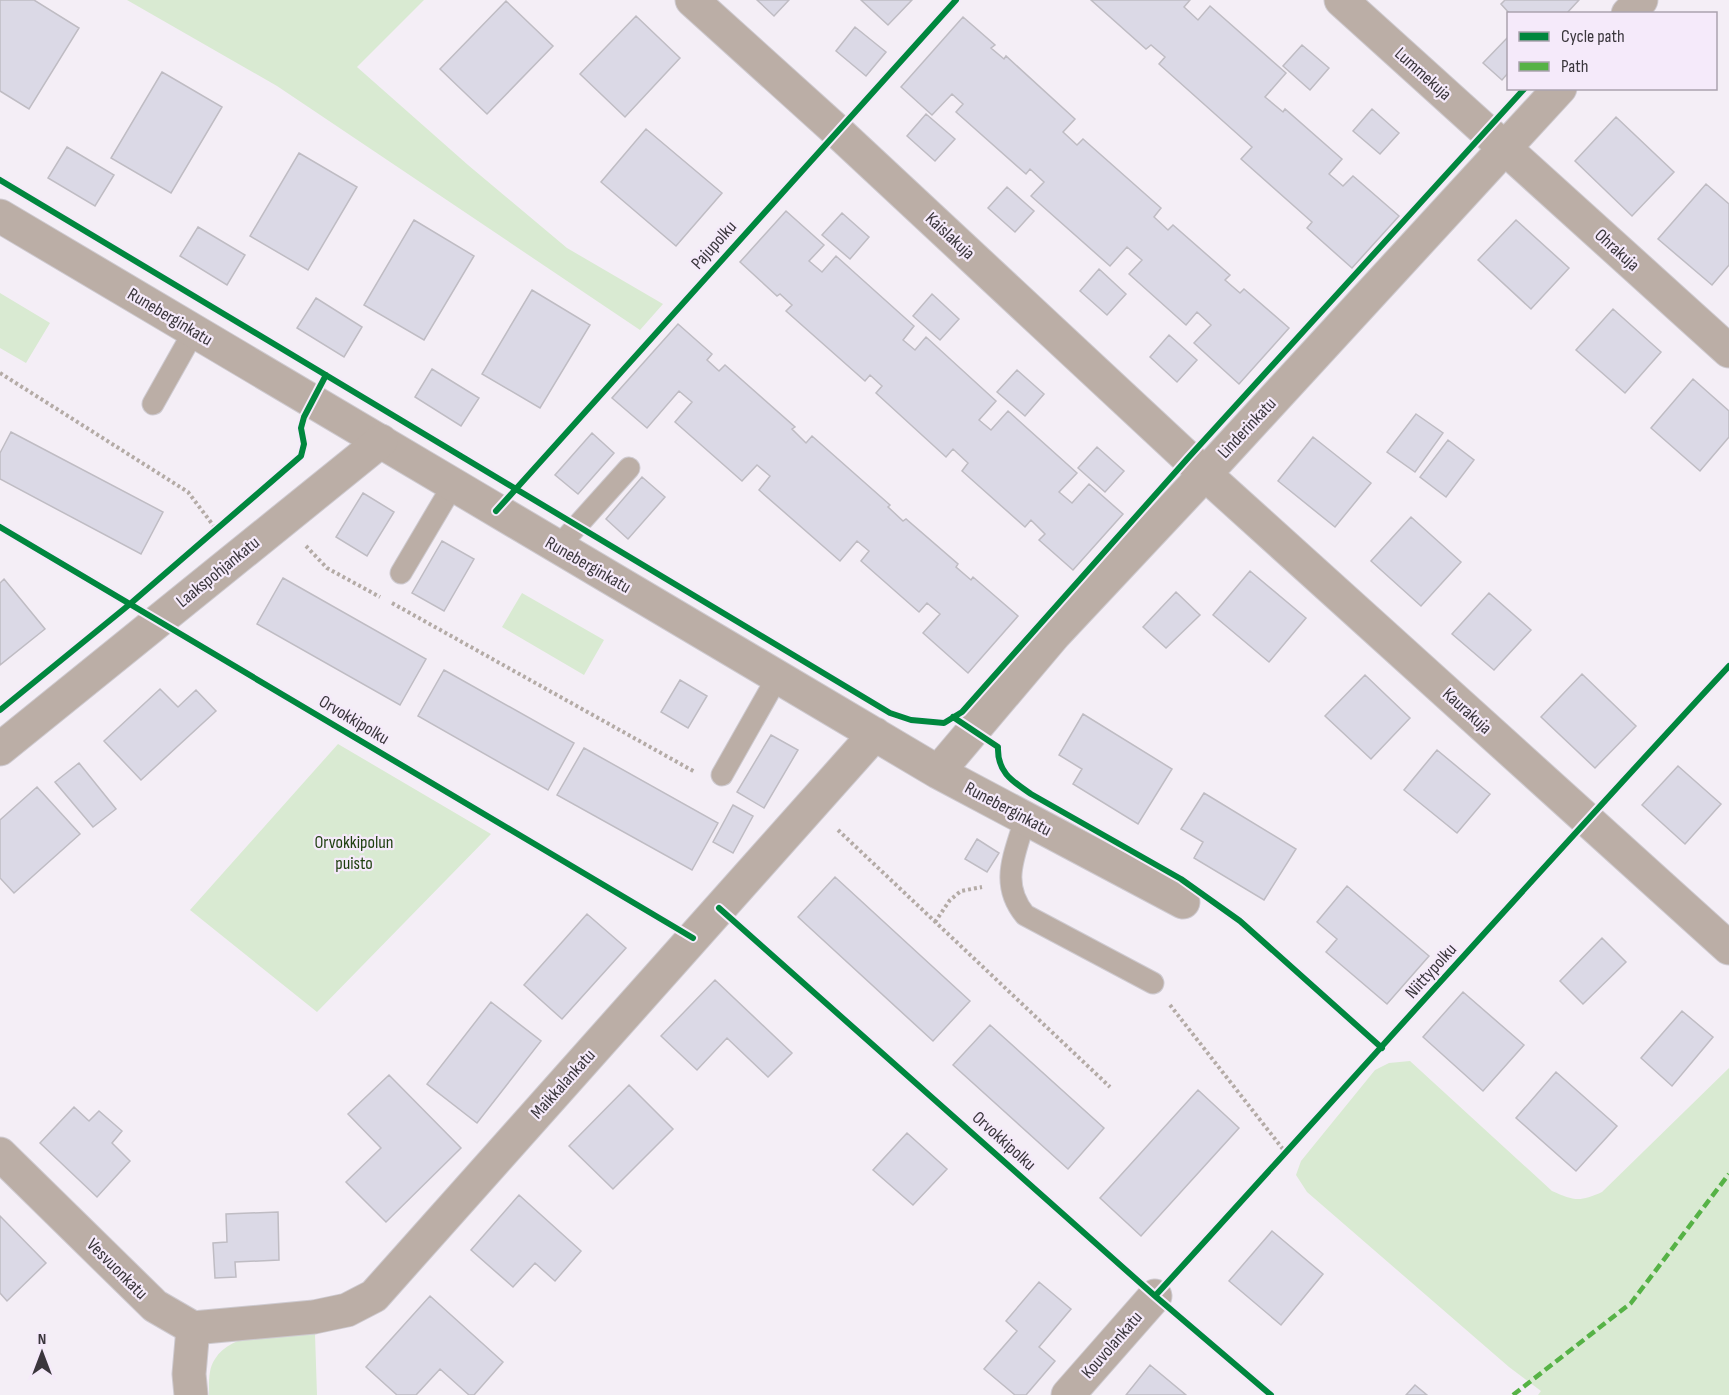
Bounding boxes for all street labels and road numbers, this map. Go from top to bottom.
street label: Lummekuja [1390,43,1456,105]
street label: Kaislakuja [921,208,979,264]
street label: Pajupolku [687,217,741,273]
street label: Ohrakuja [1590,224,1644,276]
street label: Runeberginkatu [124,283,216,351]
street label: Linderinkatu [1214,393,1280,463]
street label: Laakspohjankatu [172,532,264,612]
street label: Runeberginkatu [542,532,634,598]
street label: Kaurakuja [1438,683,1496,739]
street label: Orvokkipolku [315,691,393,749]
street label: Runeberginkatu [961,777,1055,841]
street label: Niittypolku [1401,939,1461,1003]
street label: Maikkalankatu [526,1045,600,1123]
street label: Orvokkipolku [968,1107,1040,1175]
street label: Vesvuonkatu [82,1234,152,1304]
street label: Kouvolankatu [1077,1307,1147,1383]

